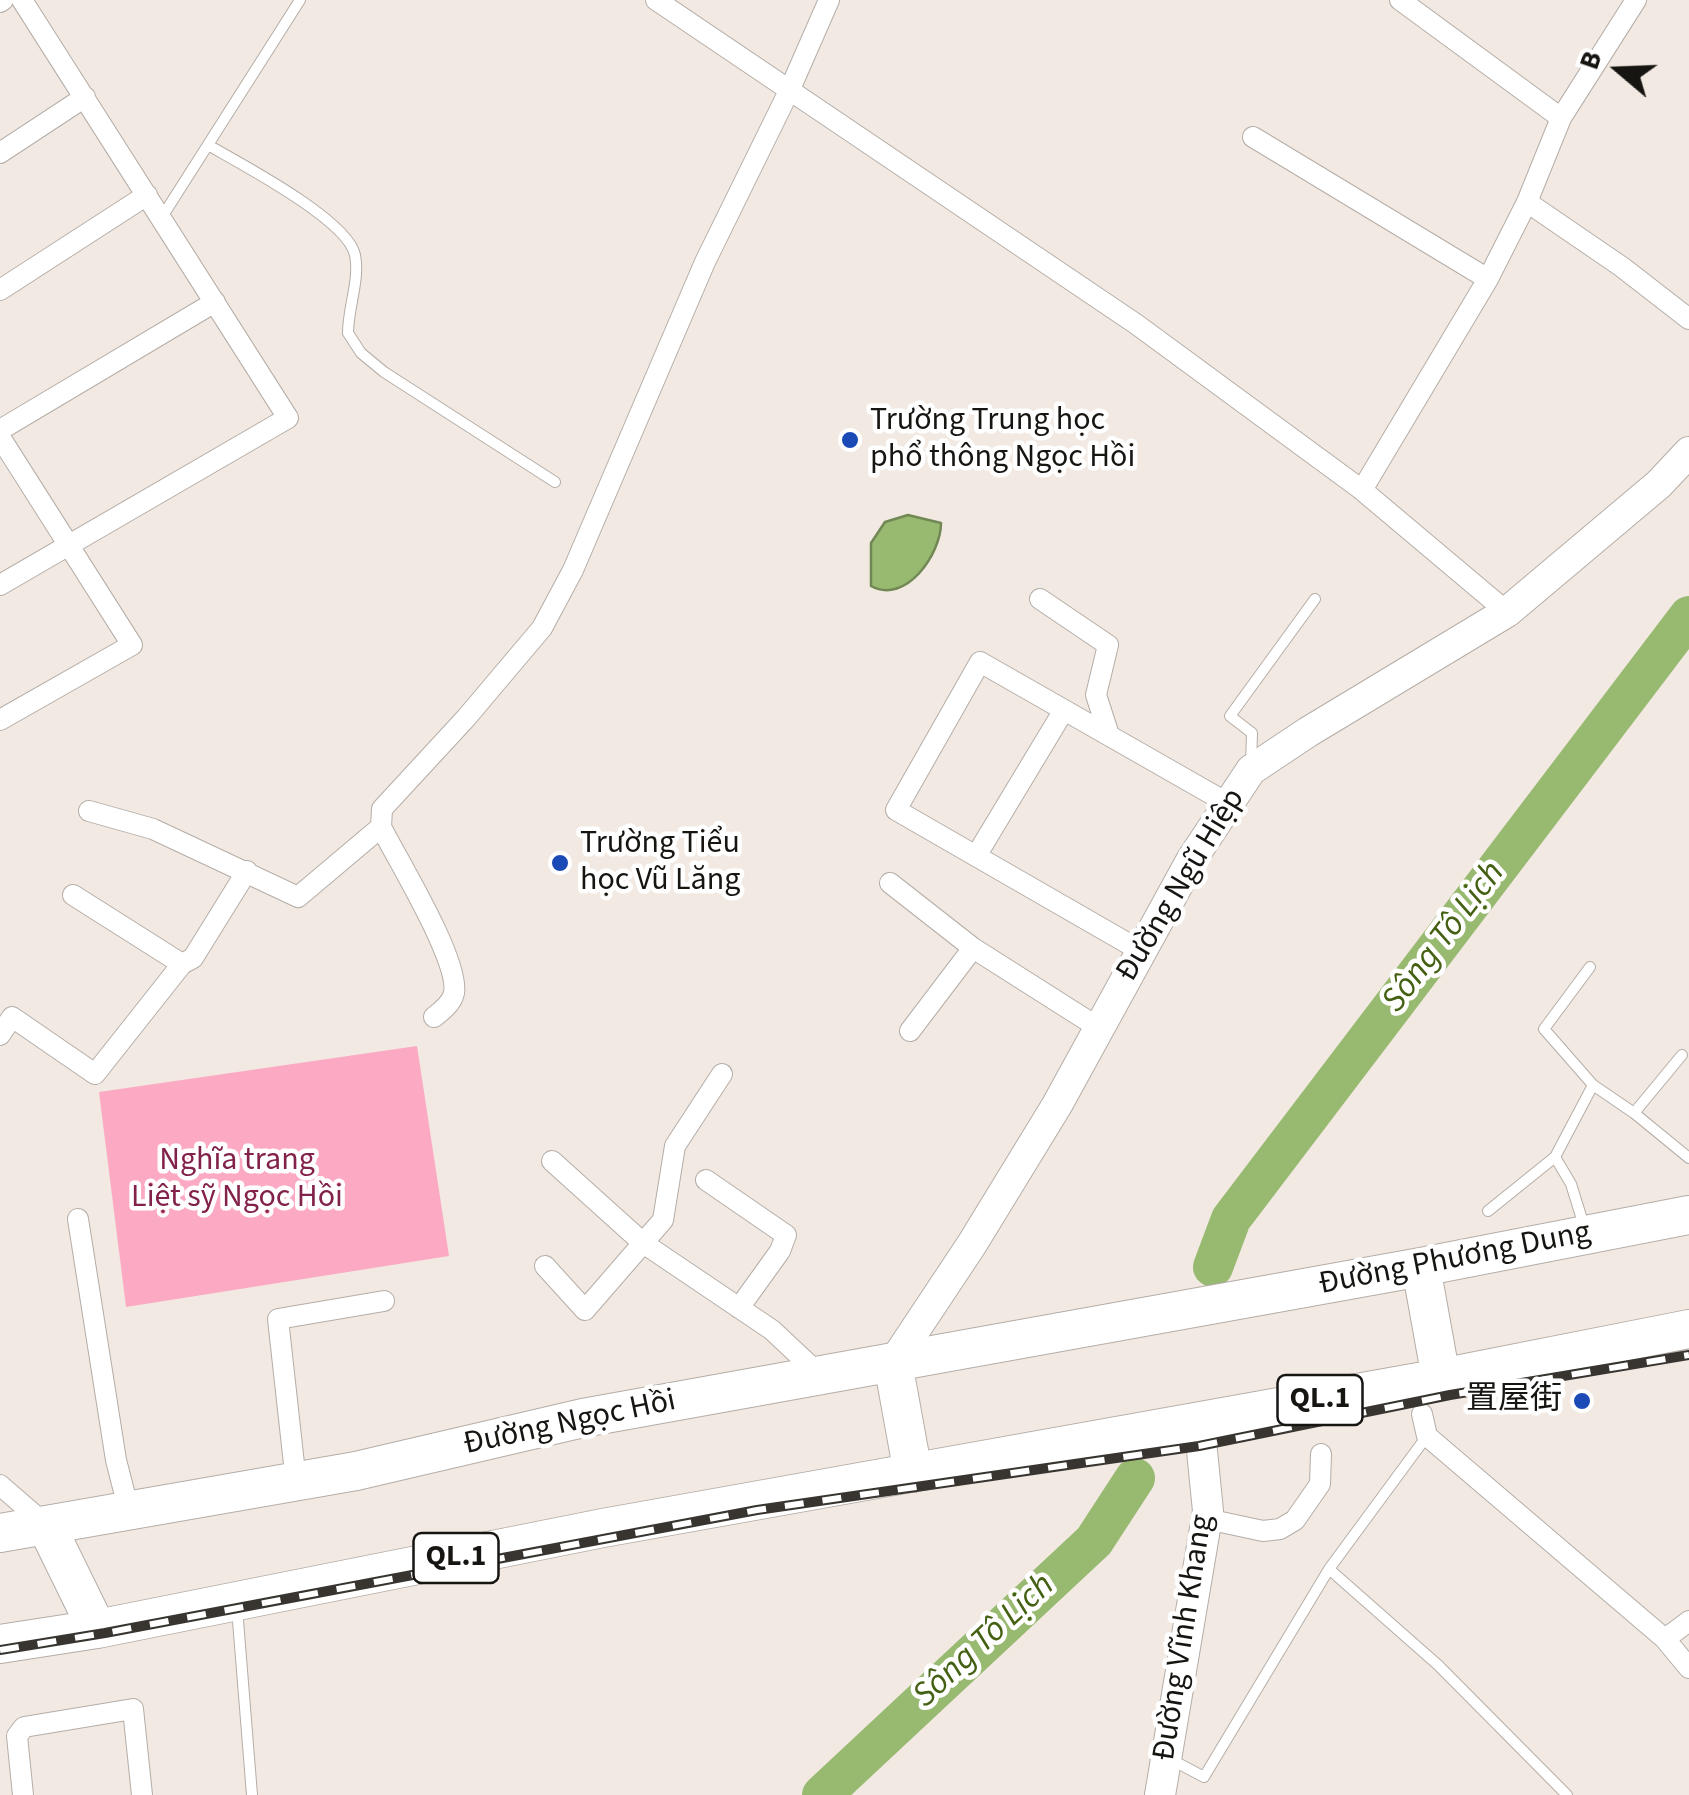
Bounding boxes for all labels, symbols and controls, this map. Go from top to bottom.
north arrow [1569,20,1669,120]
text: B [1569,46,1612,75]
place label: Trường Trung học phổ thông Ngọc Hồi [870,403,1135,478]
marker: Trường Trung học phổ thông Ngọc Hồi [839,429,861,451]
street label: Đường Ngũ Hiệp [1109,783,1255,989]
place label: Trường Tiểu học Vũ Lăng [580,826,740,901]
marker: Trường Tiểu học Vũ Lăng [549,852,571,874]
water label: Sông Tô Lịch [1375,854,1515,1022]
park label: Nghĩa trang Liệt sỹ Ngọc Hồi [131,1143,343,1218]
street label: Đường Phương Dung [1316,1215,1594,1305]
road number: QL.1 [1278,1375,1362,1425]
place label: 置屋街 [1466,1382,1562,1420]
street label: Đường Ngọc Hồi [460,1383,680,1465]
marker: 置屋街 [1571,1390,1593,1412]
street label: Đường Vĩnh Khang [1147,1512,1223,1764]
road number: QL.1 [414,1533,498,1583]
water label: Sông Tô Lịch [906,1566,1064,1718]

